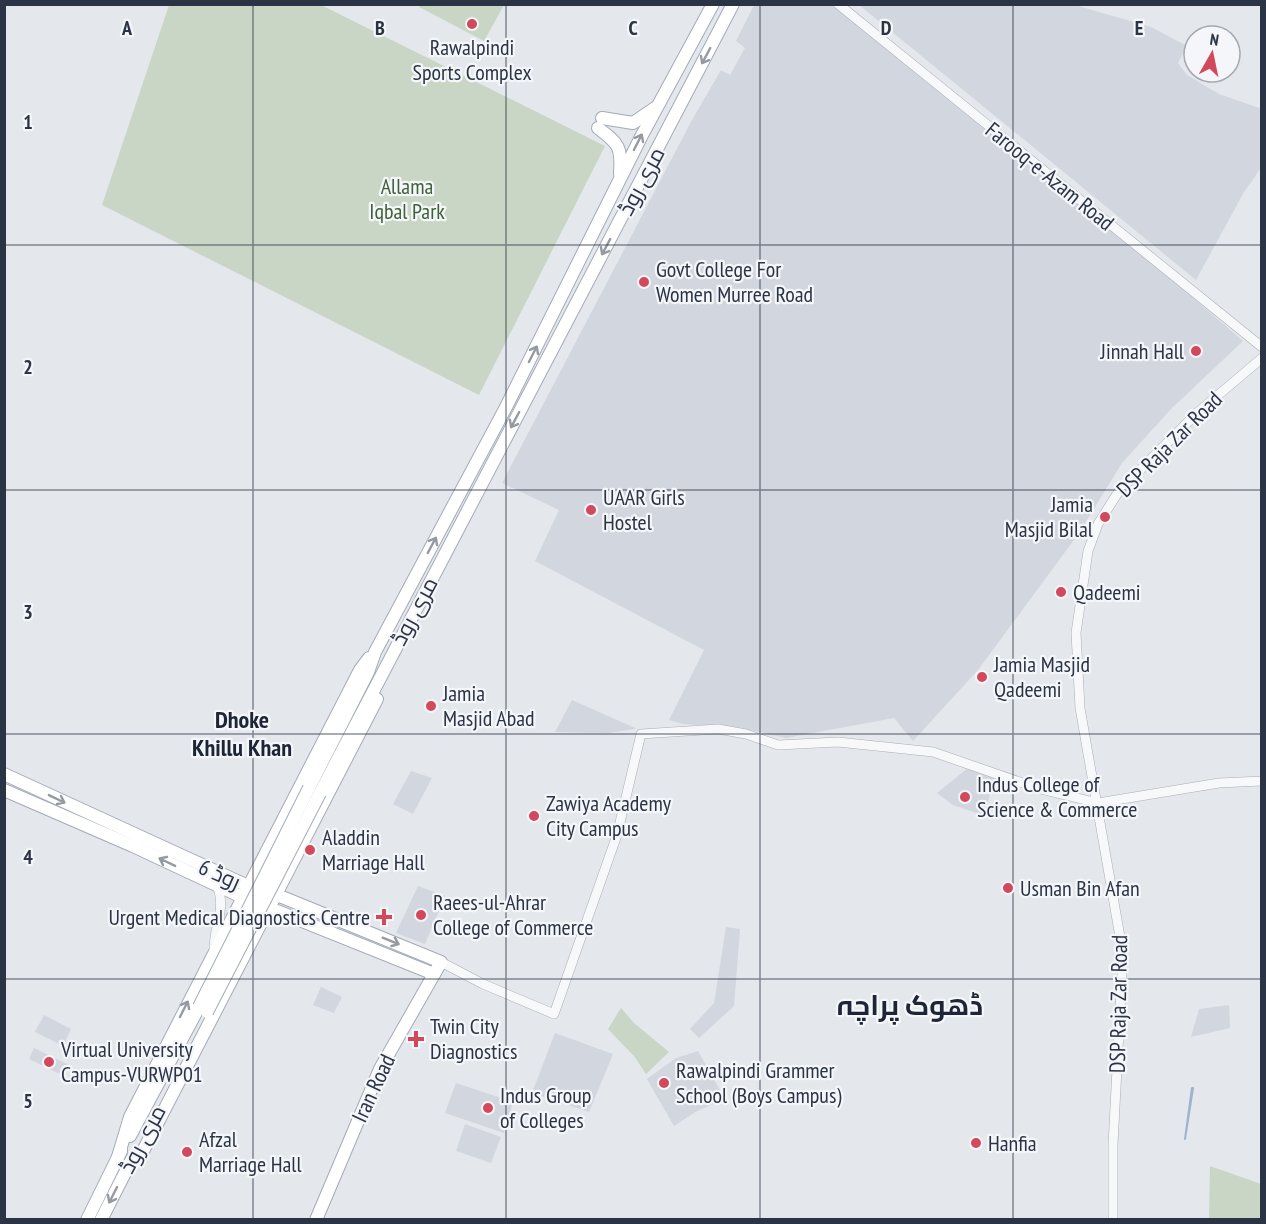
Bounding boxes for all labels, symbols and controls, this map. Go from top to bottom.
text: A [121,15,133,41]
text: B [375,15,385,41]
text: C [628,15,638,41]
text: D [881,15,892,41]
text: E [1135,15,1143,41]
marker: Rawalpindi Sports Complex [465,17,479,31]
north arrow [1182,24,1242,84]
text: N [1209,29,1220,50]
place label: Rawalpindi Sports Complex [413,33,531,86]
one-way arrow [700,47,711,65]
text: 1 [23,109,33,135]
street label: Farooq-e-Azam Road [980,116,1120,236]
one-way arrow [633,134,645,152]
street label: مری روڈ [611,142,671,220]
park label: Allama Iqbal Park [369,172,445,225]
one-way arrow [599,238,611,256]
place label: Govt College For Women Murree Road [656,255,813,308]
marker: Govt College For Women Murree Road [637,275,651,289]
place label: Jinnah Hall [1100,337,1185,365]
marker: Jinnah Hall [1189,344,1203,358]
one-way arrow [528,346,539,364]
text: 2 [23,354,33,380]
street label: DSP Raja Zar Road [1110,385,1228,503]
one-way arrow [509,411,521,428]
place label: UAAR Girls Hostel [603,483,685,536]
place label: Jamia Masjid Bilal [1005,490,1094,543]
marker: UAAR Girls Hostel [584,503,598,517]
marker: Jamia Masjid Bilal [1098,510,1112,524]
one-way arrow [427,537,438,555]
street label: مری روڈ [384,572,444,650]
place label: Qadeemi [1073,578,1141,606]
marker: Qadeemi [1054,585,1068,599]
text: 3 [23,599,33,625]
place label: Jamia Masjid Qadeemi [993,650,1090,703]
marker: Jamia Masjid Qadeemi [975,670,989,684]
place label: Jamia Masjid Abad [442,679,535,732]
marker: Jamia Masjid Abad [424,699,438,713]
district label: Dhoke Khillu Khan [192,704,292,763]
place label: Indus College of Science & Commerce [977,770,1137,823]
place label: Zawiya Academy City Campus [546,789,672,842]
marker: Indus College of Science & Commerce [958,790,972,804]
one-way arrow [48,793,66,805]
marker: Zawiya Academy City Campus [527,809,541,823]
place label: Aladdin Marriage Hall [322,823,425,876]
marker: Aladdin Marriage Hall [303,843,317,857]
text: 4 [23,844,33,870]
street label: روڈ 6 [195,852,245,896]
one-way arrow [159,856,177,868]
place label: Usman Bin Afan [1020,874,1140,902]
marker: Usman Bin Afan [1001,881,1015,895]
place label: Raees-ul-Ahrar College of Commerce [433,888,593,941]
place label: Urgent Medical Diagnostics Centre [108,903,370,931]
marker: Urgent Medical Diagnostics Centre [375,908,393,926]
marker: Raees-ul-Ahrar College of Commerce [414,908,428,922]
street label: DSP Raja Zar Road [1103,935,1133,1073]
one-way arrow [381,936,400,947]
district label: ڈھوک پراچہ [837,986,983,1025]
one-way arrow [179,1000,191,1018]
place label: Twin City Diagnostics [430,1012,517,1065]
marker: Twin City Diagnostics [407,1030,425,1048]
place label: Virtual University Campus-VURWP01 [60,1035,203,1088]
street label: Iran Road [345,1050,401,1126]
marker: Virtual University Campus-VURWP01 [42,1055,56,1069]
place label: Rawalpindi Grammer School (Boys Campus) [676,1056,842,1109]
marker: Rawalpindi Grammer School (Boys Campus) [657,1076,671,1090]
place label: Indus Group of Colleges [500,1081,591,1134]
text: 5 [23,1088,33,1114]
street label: مری روڈ [112,1100,172,1178]
marker: Indus Group of Colleges [481,1101,495,1115]
place label: Afzal Marriage Hall [199,1125,302,1178]
place label: Hanfia [988,1129,1037,1157]
marker: Hanfia [969,1136,983,1150]
marker: Afzal Marriage Hall [180,1145,194,1159]
one-way arrow [107,1186,119,1204]

